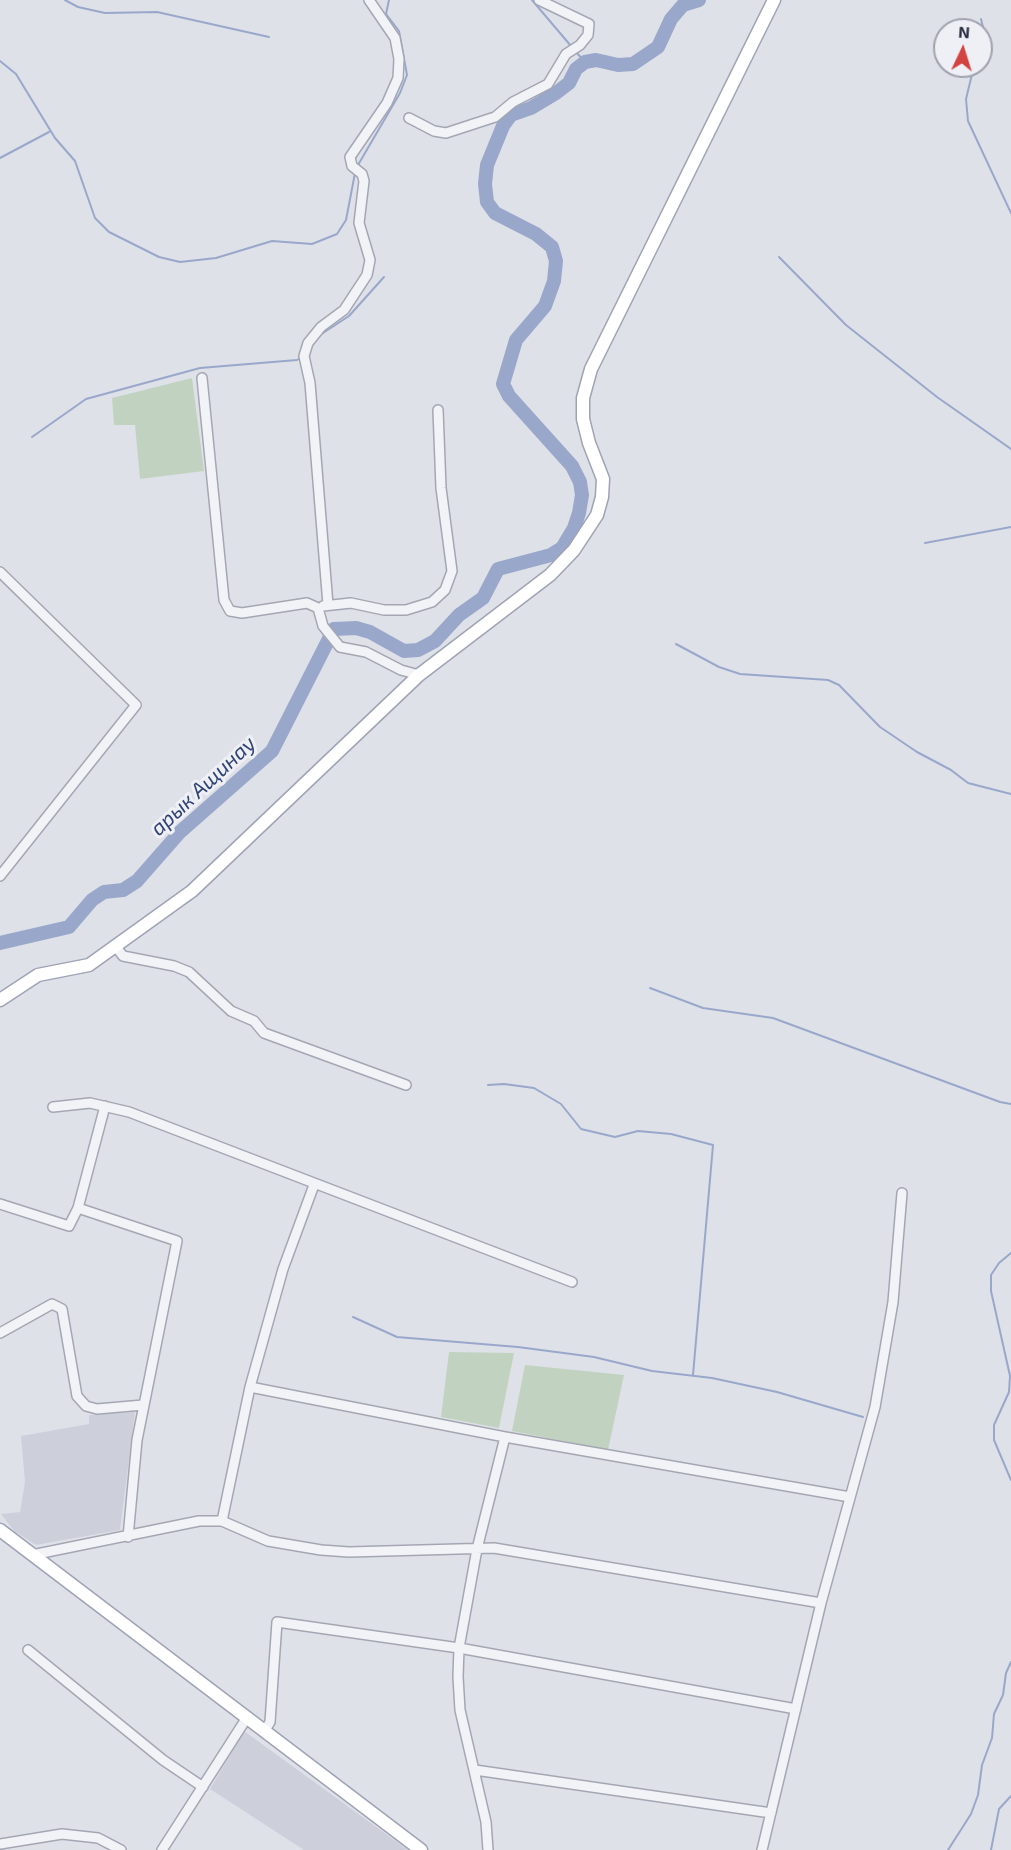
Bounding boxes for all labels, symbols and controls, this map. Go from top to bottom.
north arrow [933,18,993,78]
text: N [958,22,971,41]
water label: арык Ащинау [145,731,261,841]

